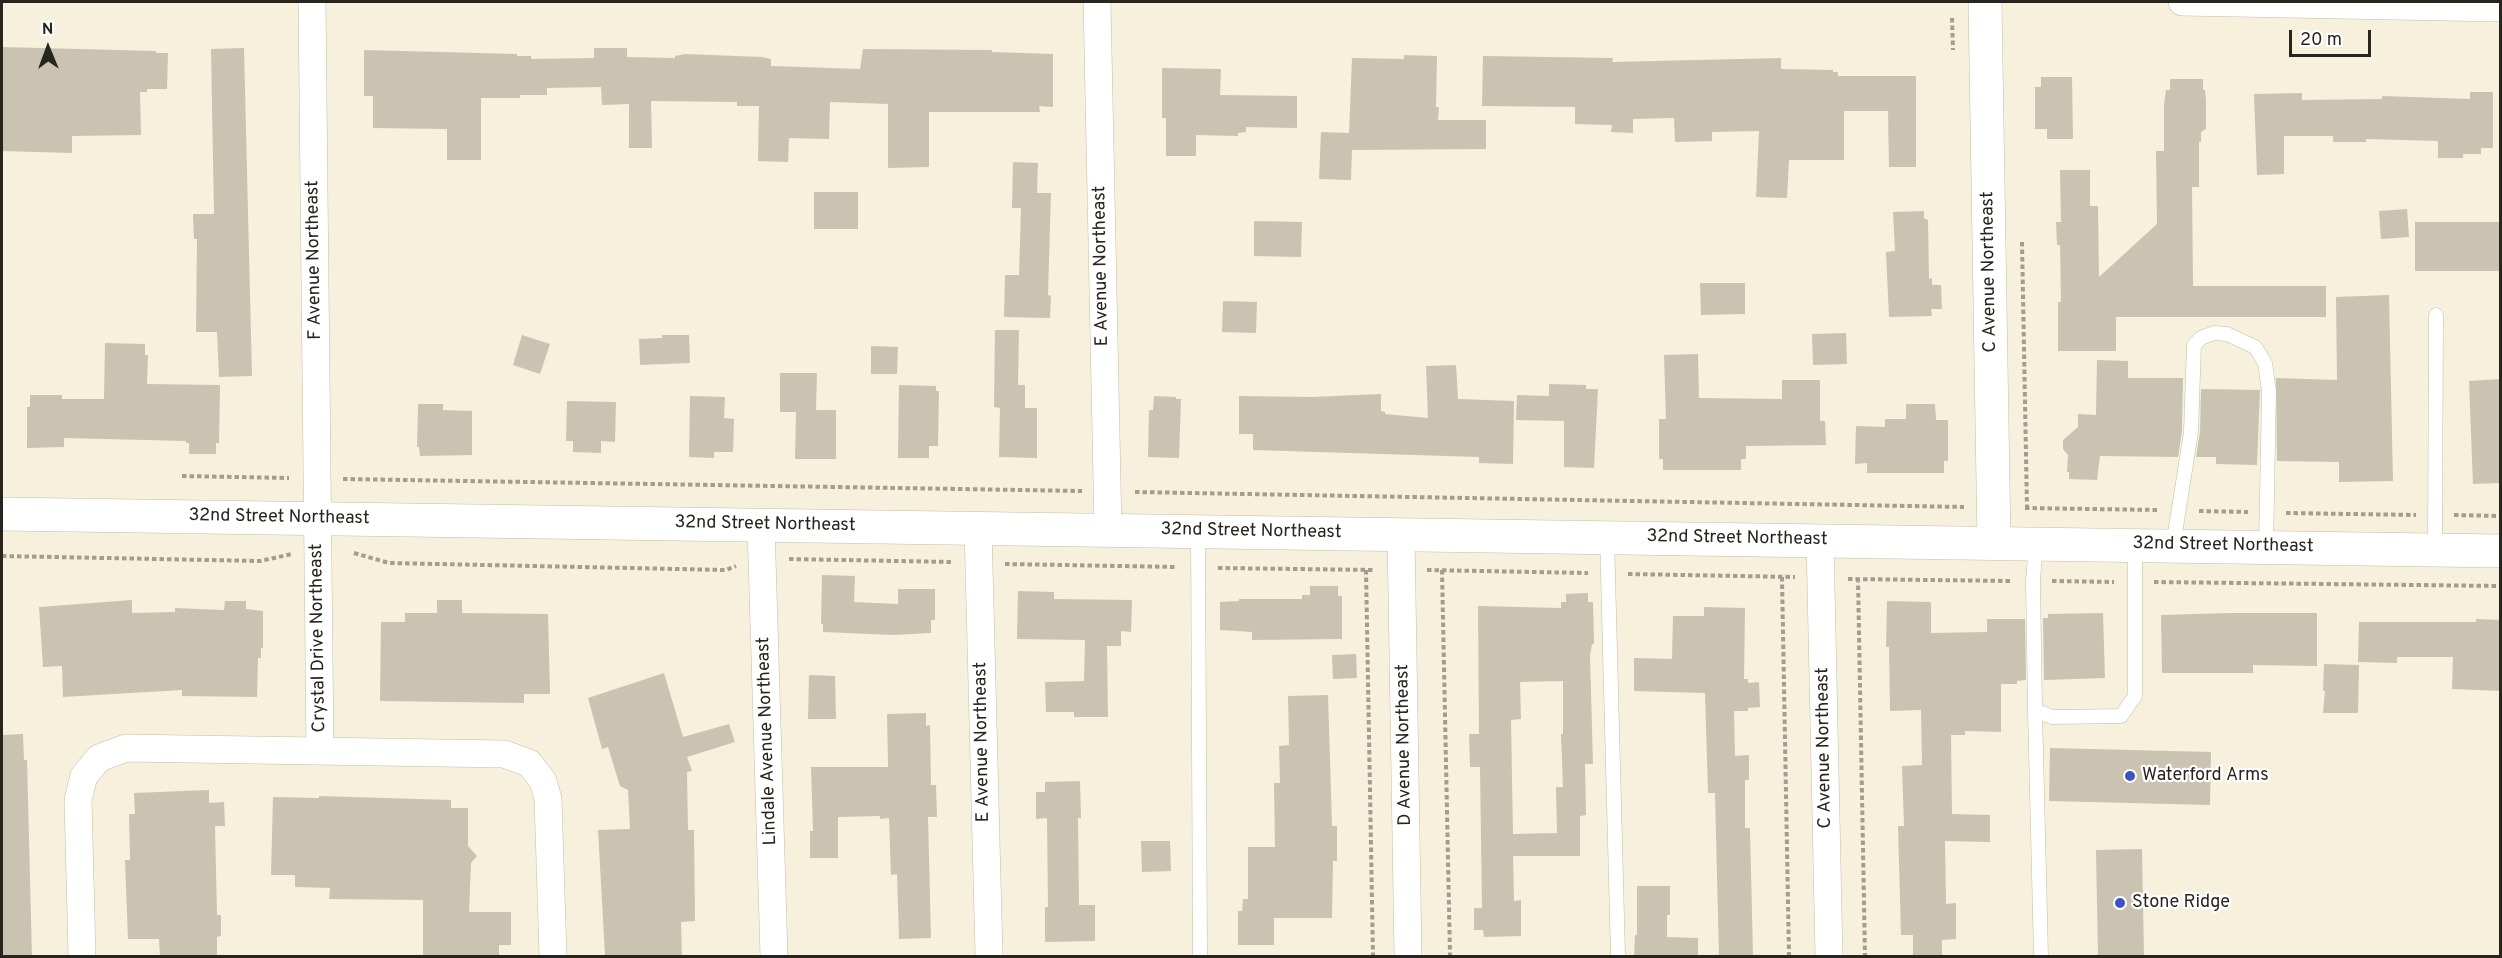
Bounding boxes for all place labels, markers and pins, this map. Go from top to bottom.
place label: Waterford Arms [2142,765,2269,787]
marker: Waterford Arms [2123,769,2137,783]
place label: Stone Ridge [2132,892,2230,914]
marker: Stone Ridge [2113,896,2127,910]

